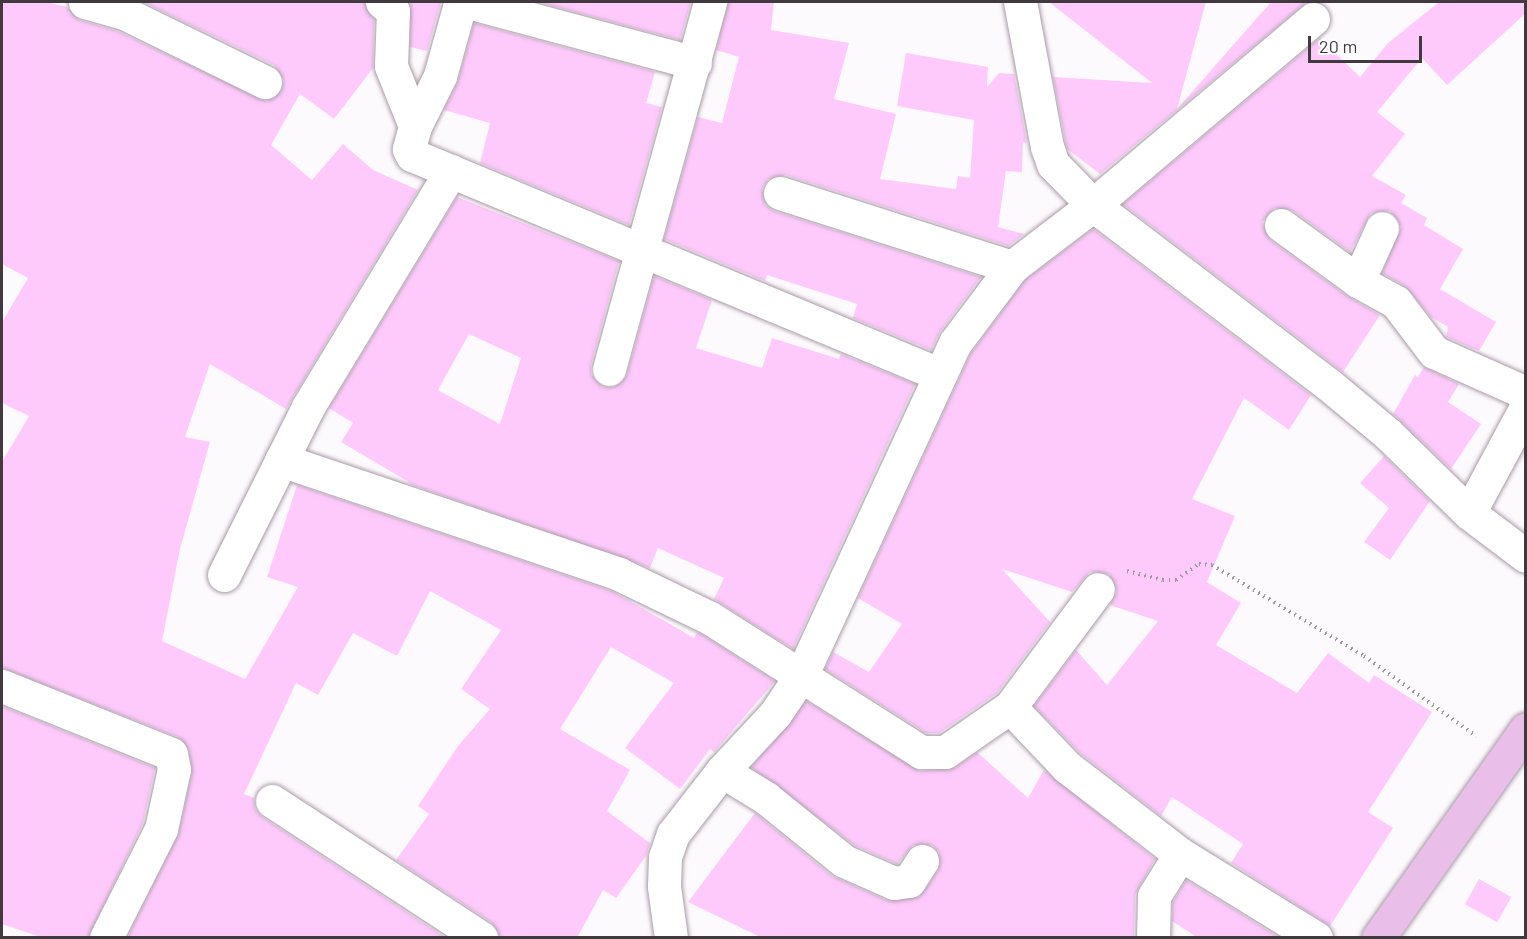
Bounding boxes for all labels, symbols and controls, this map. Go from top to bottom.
scale bar [1311,24,1425,62]
text: 20 m [1319,35,1357,57]

